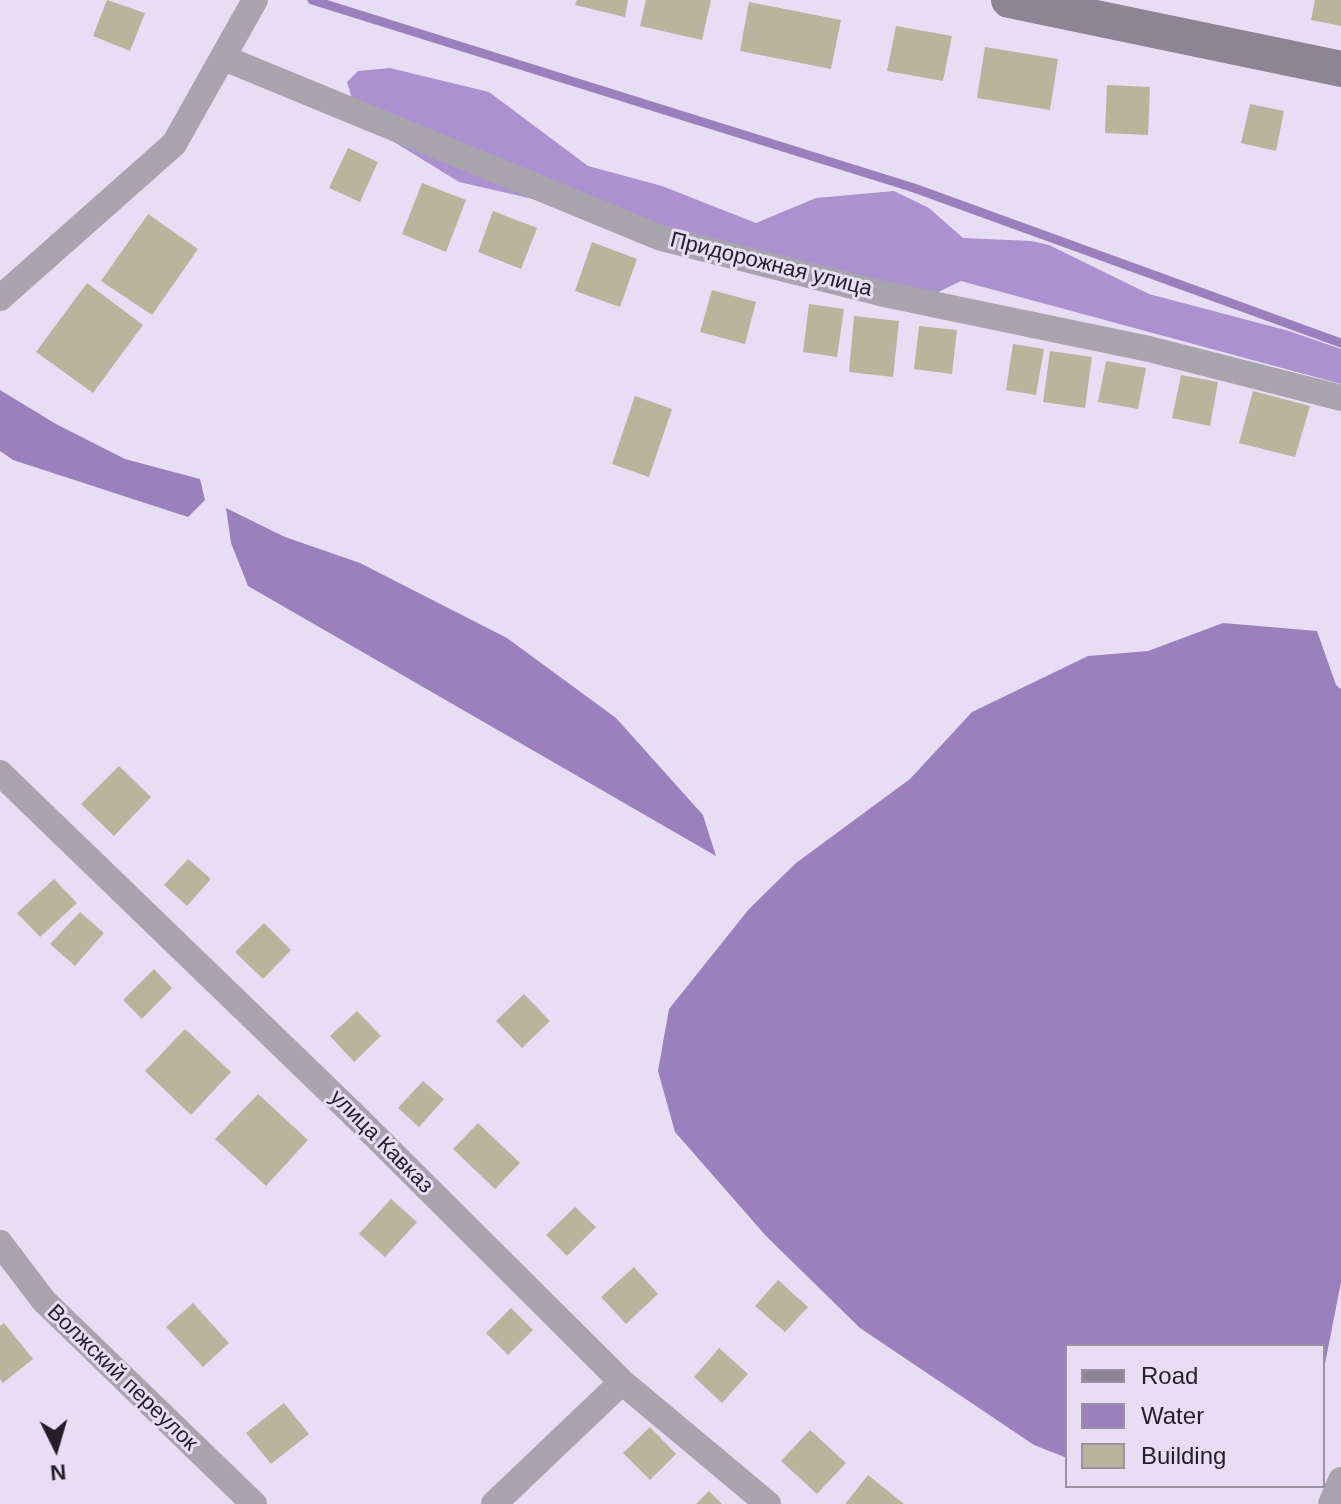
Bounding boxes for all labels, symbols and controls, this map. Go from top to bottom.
street label: Придорожная улица [667,227,875,303]
street label: улица Кавказ [324,1085,438,1199]
street label: Волжский переулок [41,1299,203,1457]
legend [1065,1344,1325,1488]
text: Road [1141,1362,1198,1389]
text: Water [1141,1402,1204,1429]
north arrow [16,1408,96,1488]
text: Building [1141,1442,1226,1469]
text: N [49,1459,67,1486]

